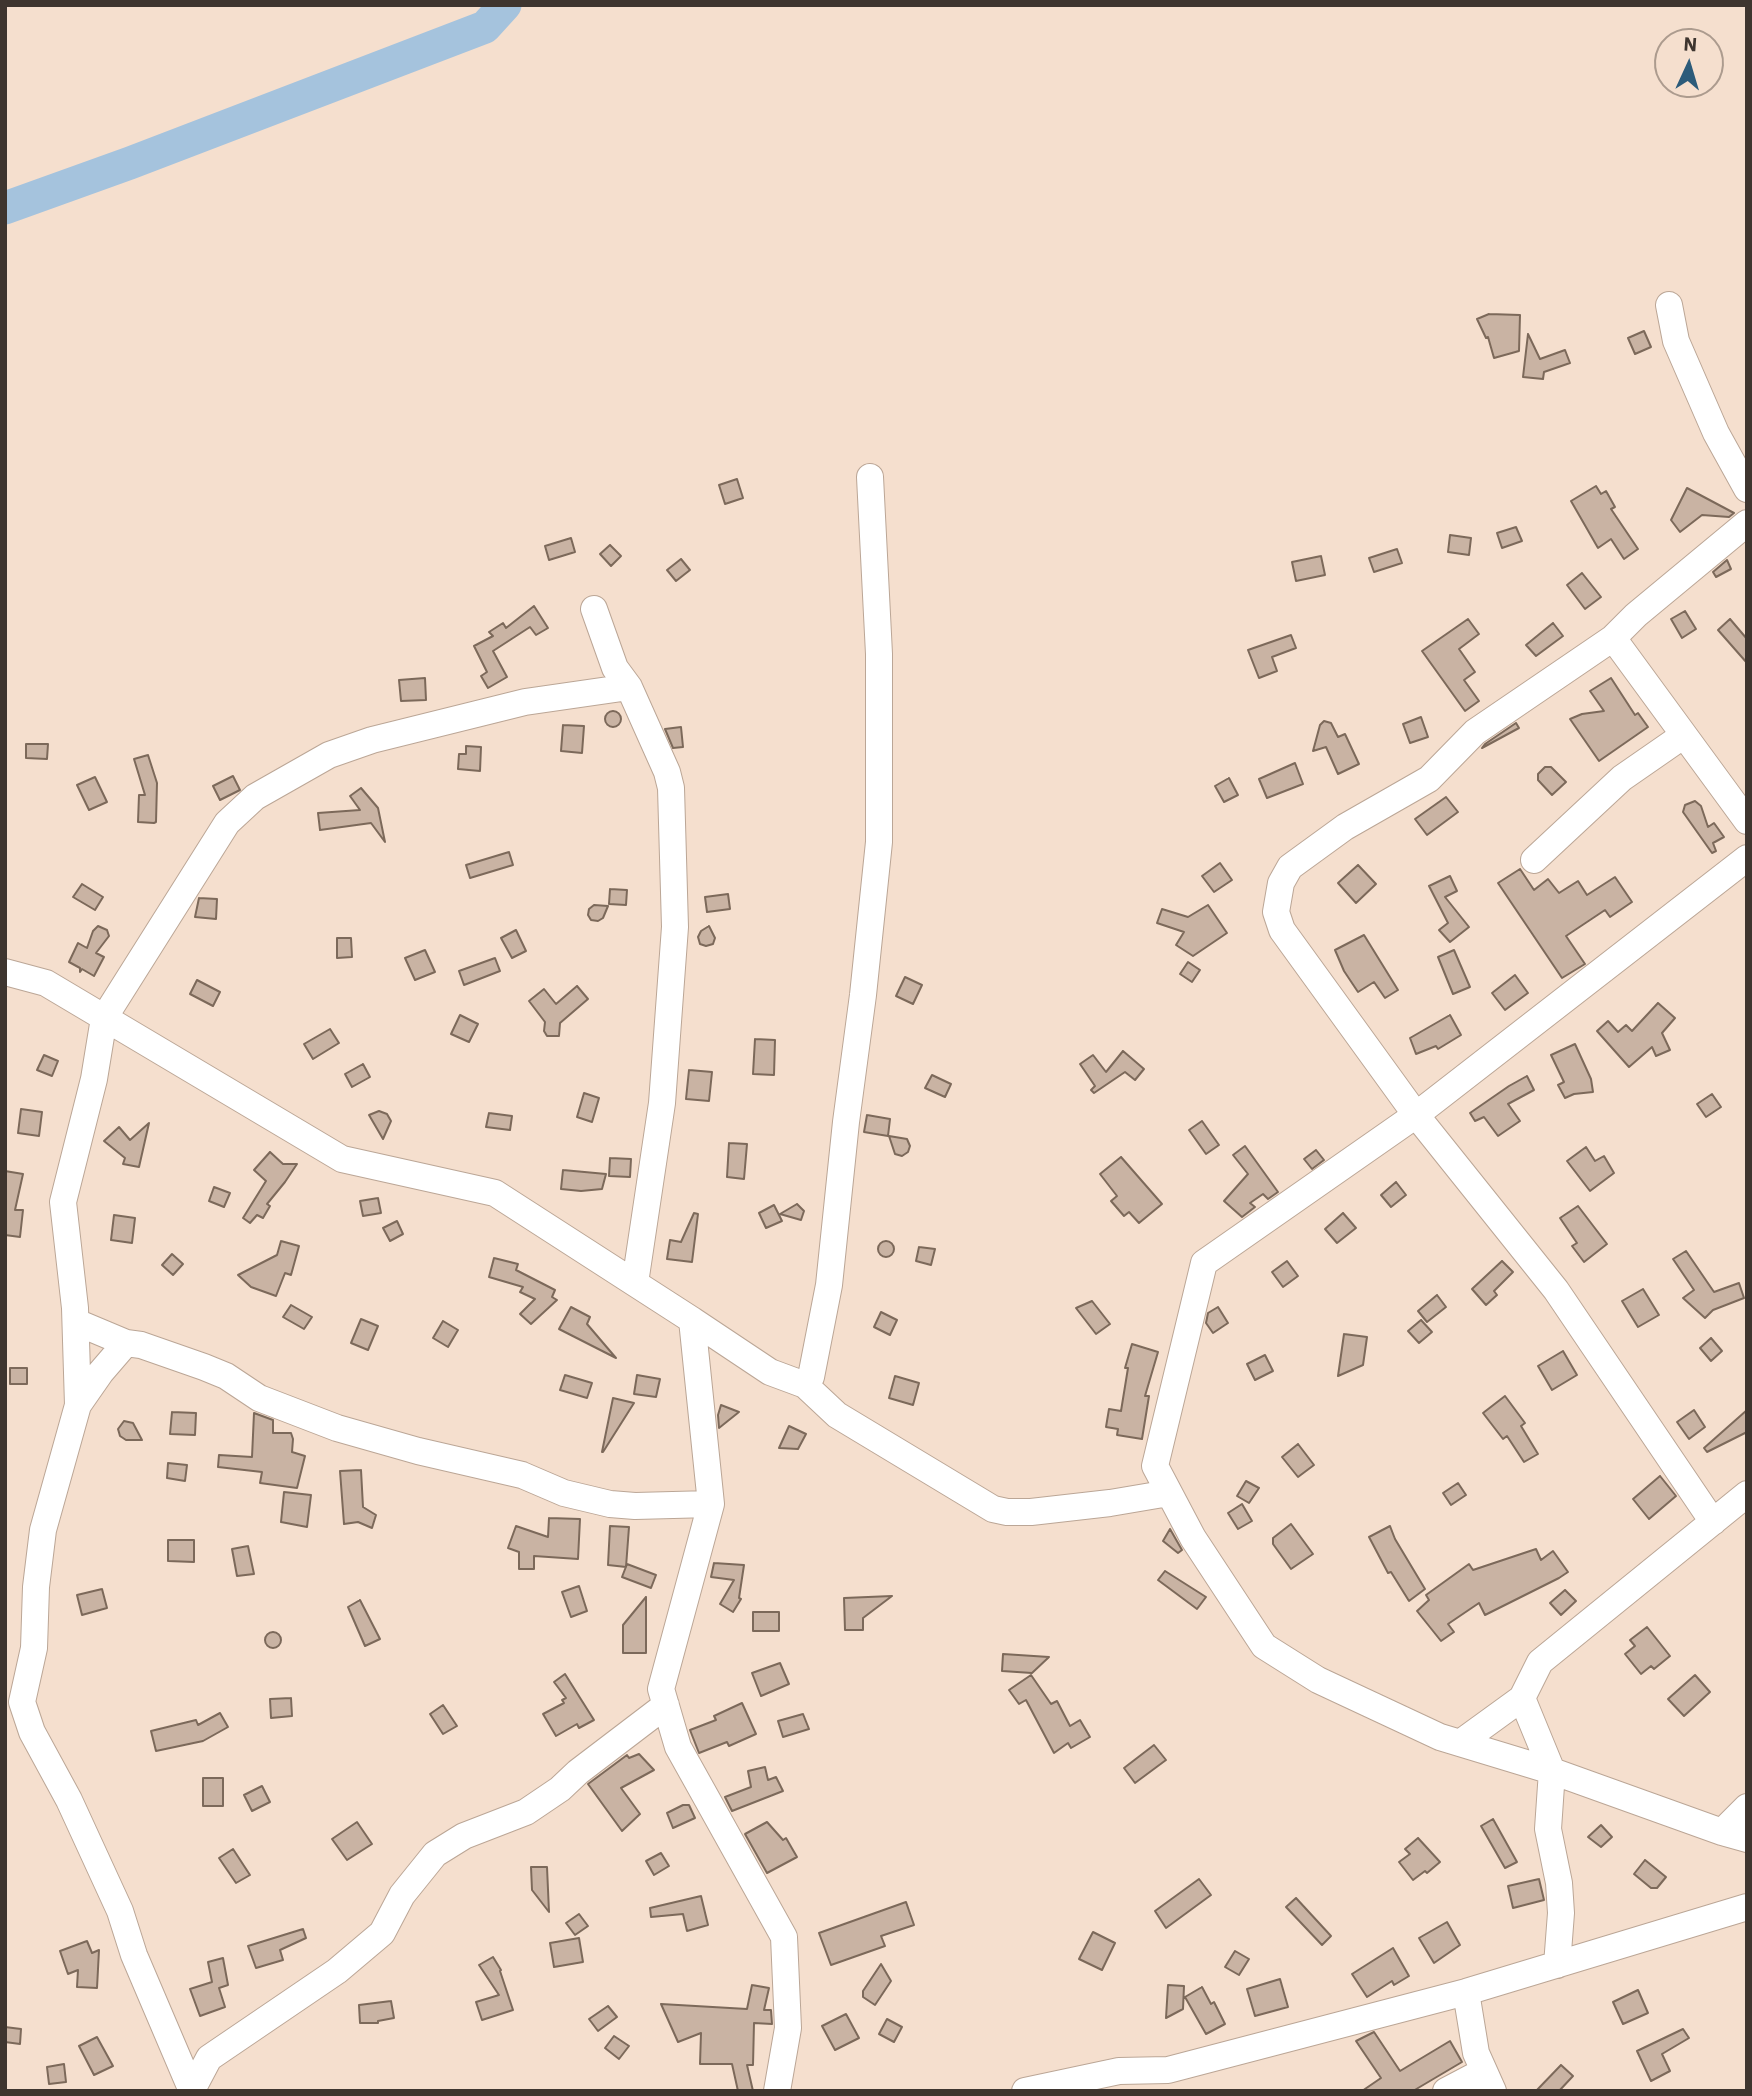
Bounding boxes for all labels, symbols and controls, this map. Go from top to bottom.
north arrow [1654,28,1724,98]
text: N [1683,32,1698,56]

